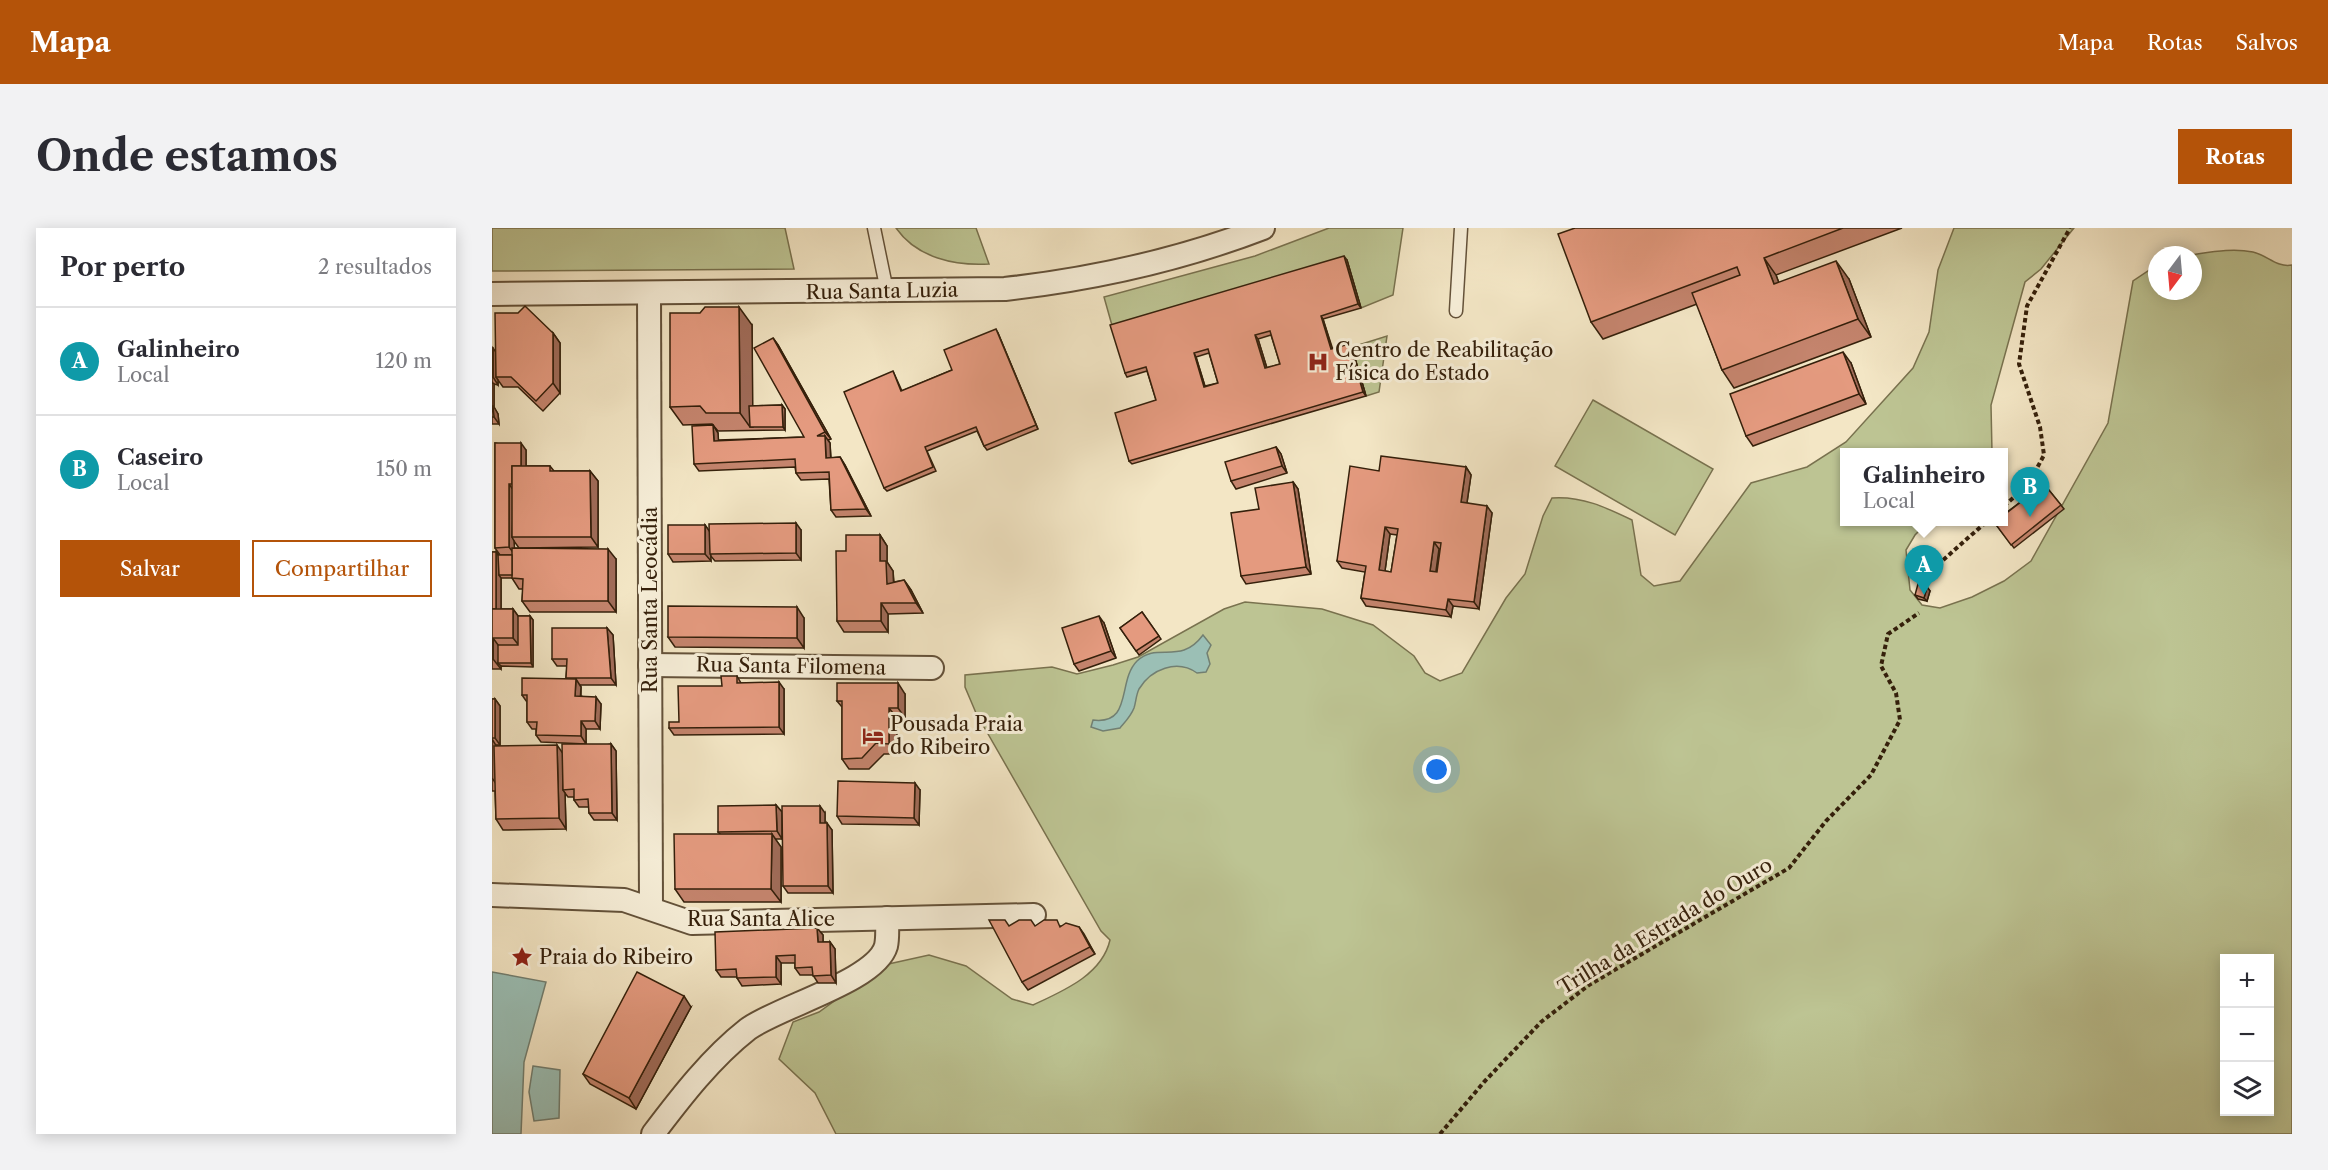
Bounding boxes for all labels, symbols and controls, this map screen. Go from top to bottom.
text: Mapa [30,25,111,59]
text: Mapa [2058,30,2114,55]
text: Rotas [2147,30,2203,55]
text: Salvos [2236,30,2298,55]
button: Rotas [2178,129,2292,184]
text: Onde estamos [36,130,338,182]
north arrow [2148,246,2202,300]
text: Por perto [60,251,185,283]
text: 2 resultados [318,255,432,279]
street label: Rua Santa Luzia [805,278,959,304]
text: Galinheiro [117,336,240,363]
place label: Centro de Reabilitação Física do Estado [1335,338,1553,385]
text: A [72,349,87,373]
text: 120 m [375,349,432,373]
hospital icon: Centro de Reabilitação Física do Estado [1306,350,1330,374]
text: Local [117,363,169,387]
text: Caseiro [117,444,203,471]
popup [1840,448,2008,526]
text: B [72,457,87,481]
text: 150 m [376,457,432,481]
text: Galinheiro [1863,462,1985,489]
pin: B [2010,468,2050,517]
text: Local [117,471,169,495]
text: Local [1863,489,1915,513]
street label: Rua Santa Leocádia [638,506,662,693]
button: Salvar [60,540,240,597]
button: Compartilhar [252,540,432,597]
pin: A [1904,546,1944,595]
street label: Rua Santa Filomena [696,652,887,680]
place label: Pousada Praia do Ribeiro [890,712,1024,759]
hotel icon: Pousada Praia do Ribeiro [861,724,885,748]
your location [1422,755,1451,784]
street label: Trilha da Estrada do Ouro [1554,852,1776,1000]
street label: Rua Santa Alice [687,907,835,931]
place icon: Praia do Ribeiro [510,945,534,969]
place label: Praia do Ribeiro [539,945,693,969]
map controls [2220,954,2274,1116]
button: + [2220,954,2274,1008]
button: − [2220,1008,2274,1062]
button: layers [2220,1062,2274,1116]

